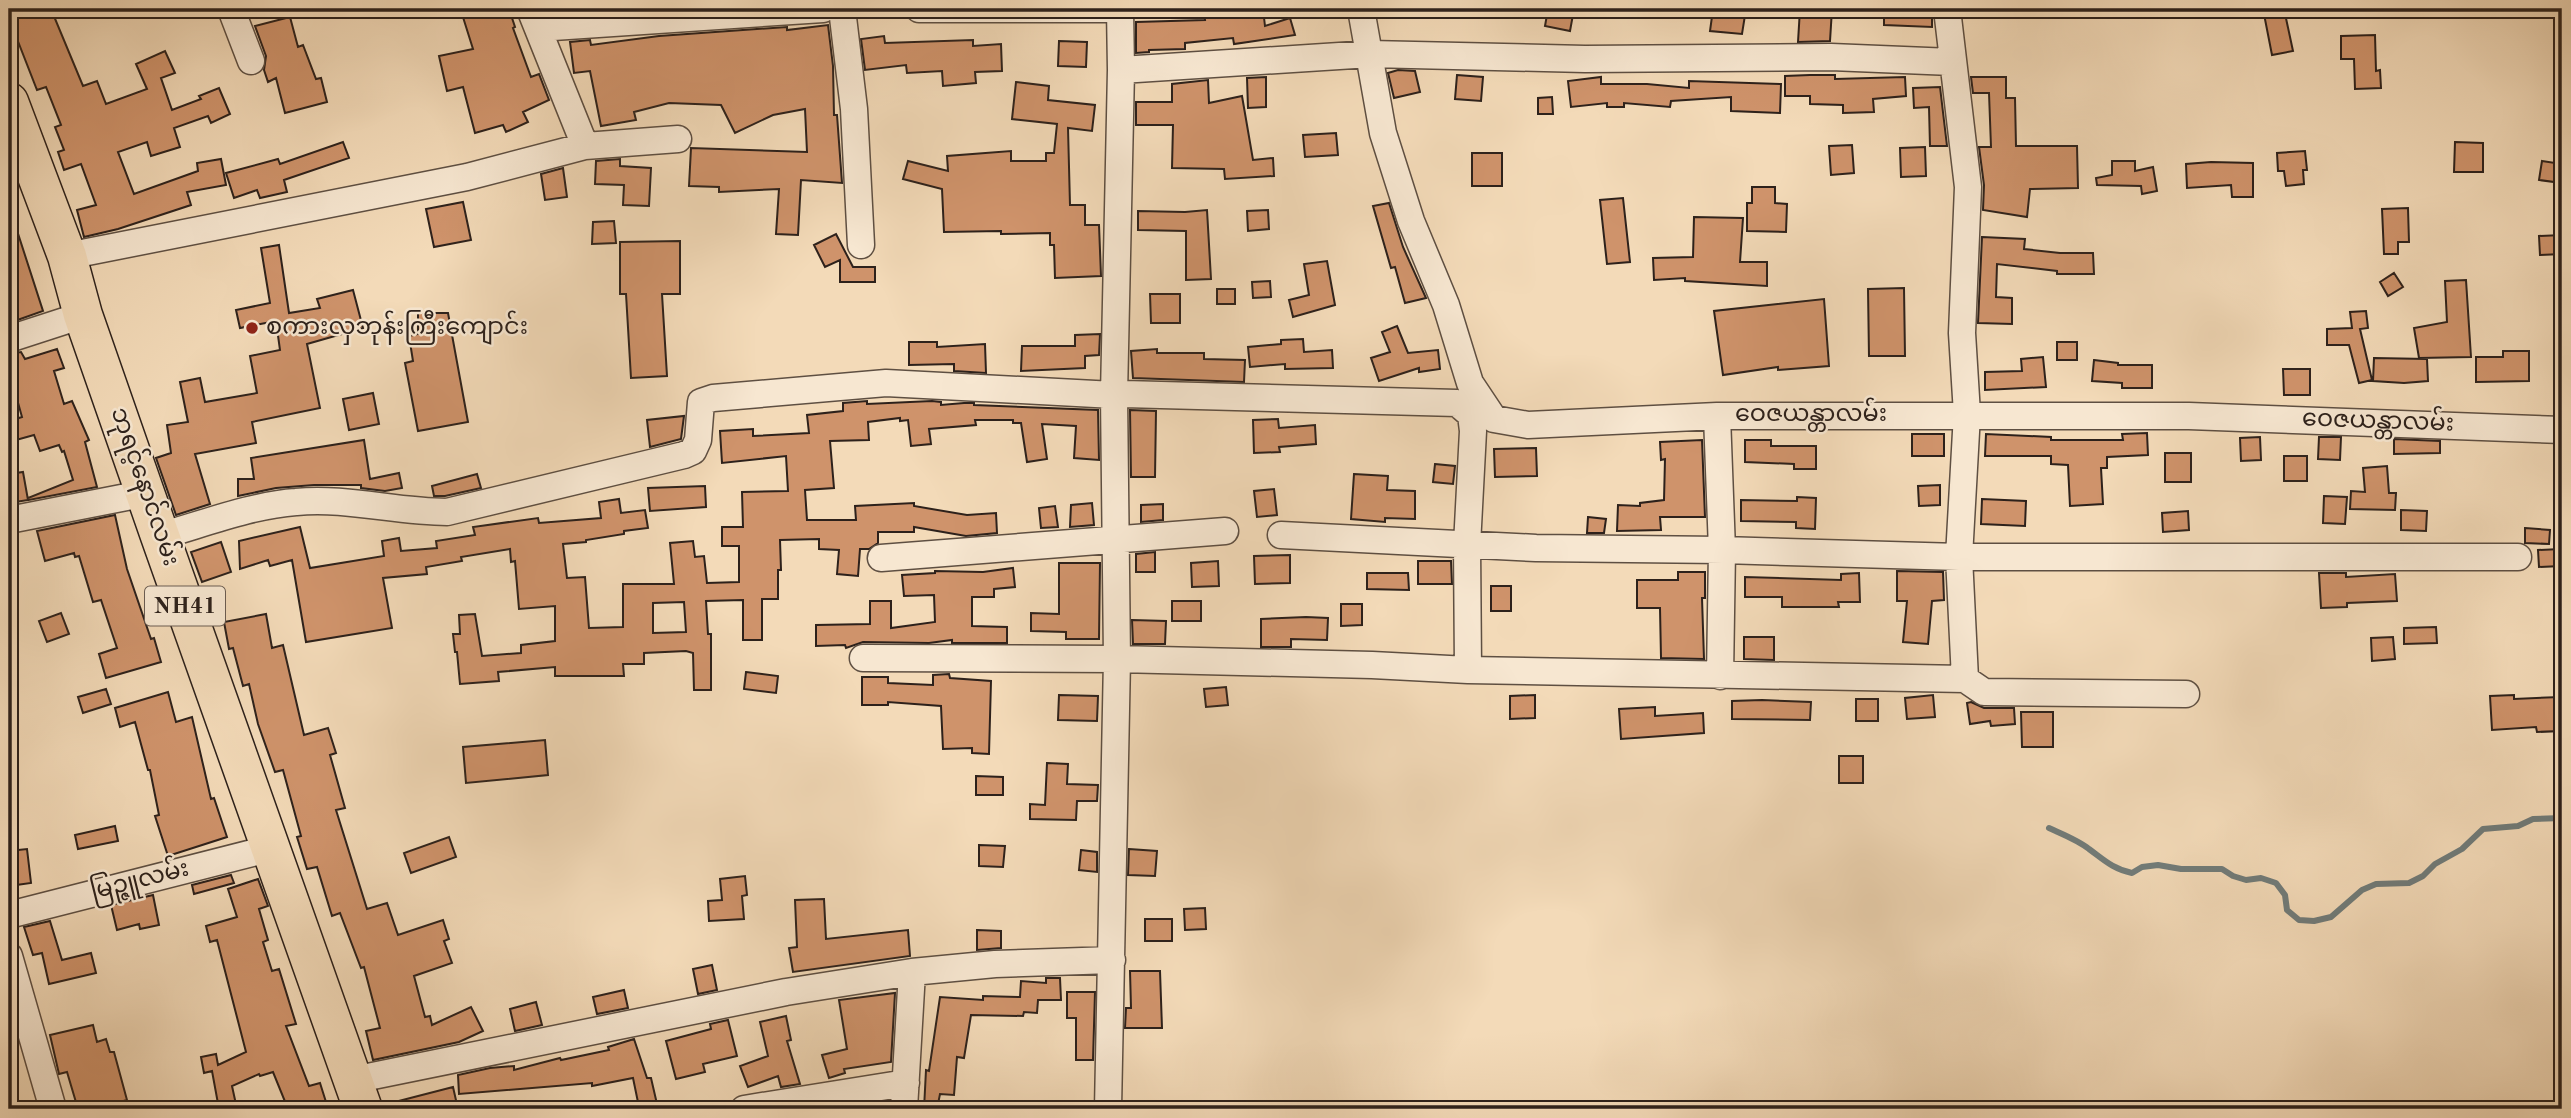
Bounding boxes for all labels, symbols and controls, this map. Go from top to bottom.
place label: စကားလှဘုန်းကြီးကျောင်း [266,310,528,345]
marker: စကားလှဘုန်းကြီးကျောင်း [244,320,260,336]
street label: ဝေဇယန္တာလမ်း [1735,397,1887,432]
street label: ဝေဇယန္တာလမ်း [2301,401,2455,442]
street label: ဘုရင့်နောင်လမ်း [101,403,188,571]
road number: NH41 [145,586,225,626]
street label: မြဉ္ဇူလမ်း [87,851,193,910]

